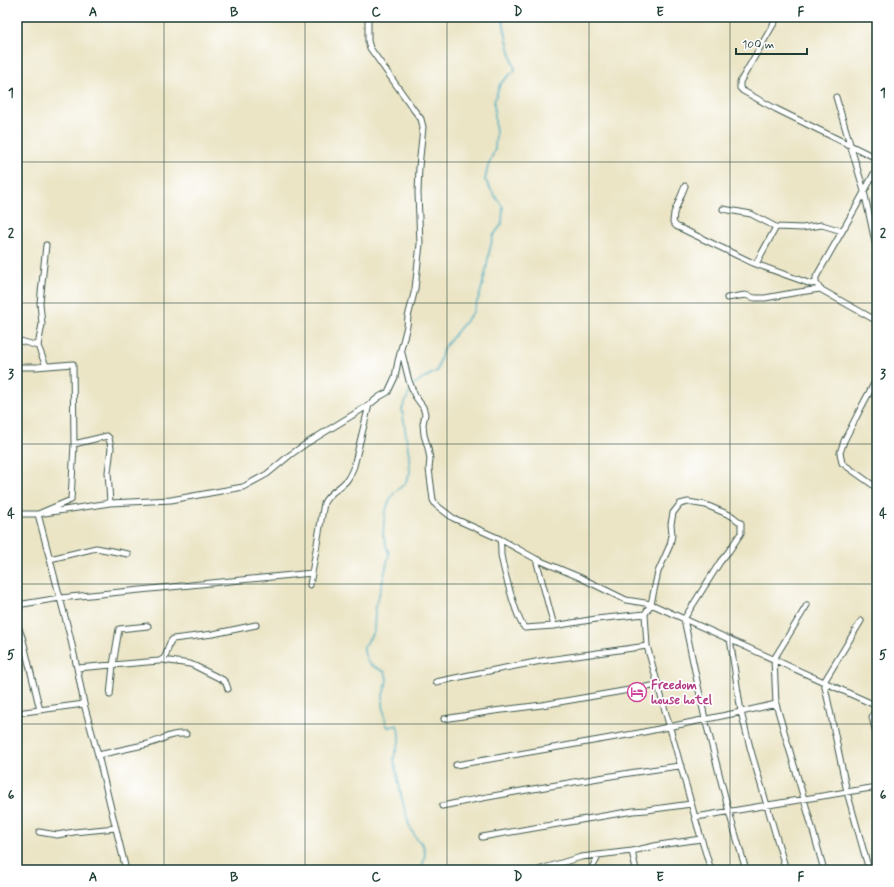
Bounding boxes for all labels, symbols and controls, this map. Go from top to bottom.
text: A [89,4,97,21]
text: B [230,4,239,21]
text: C [371,4,381,21]
text: D [514,4,523,21]
text: E [656,4,664,21]
text: F [798,4,805,21]
scale bar [736,30,807,56]
text: 100 m [742,37,774,53]
text: 1 [8,85,14,102]
text: 1 [880,85,886,102]
text: 2 [8,225,15,242]
text: 2 [880,225,887,242]
text: 3 [8,366,14,383]
text: 3 [880,366,886,383]
text: 4 [7,506,15,523]
text: 4 [879,506,887,523]
text: 5 [7,647,15,664]
text: 5 [879,647,887,664]
place label: Freedom house hotel [651,677,713,709]
hotel icon: Freedom house hotel [626,681,648,703]
text: 6 [8,787,15,804]
text: 6 [880,787,887,804]
text: A [89,869,97,886]
text: B [230,869,239,886]
text: C [371,869,381,886]
text: D [514,869,523,886]
text: E [656,869,664,886]
text: F [798,869,805,886]

